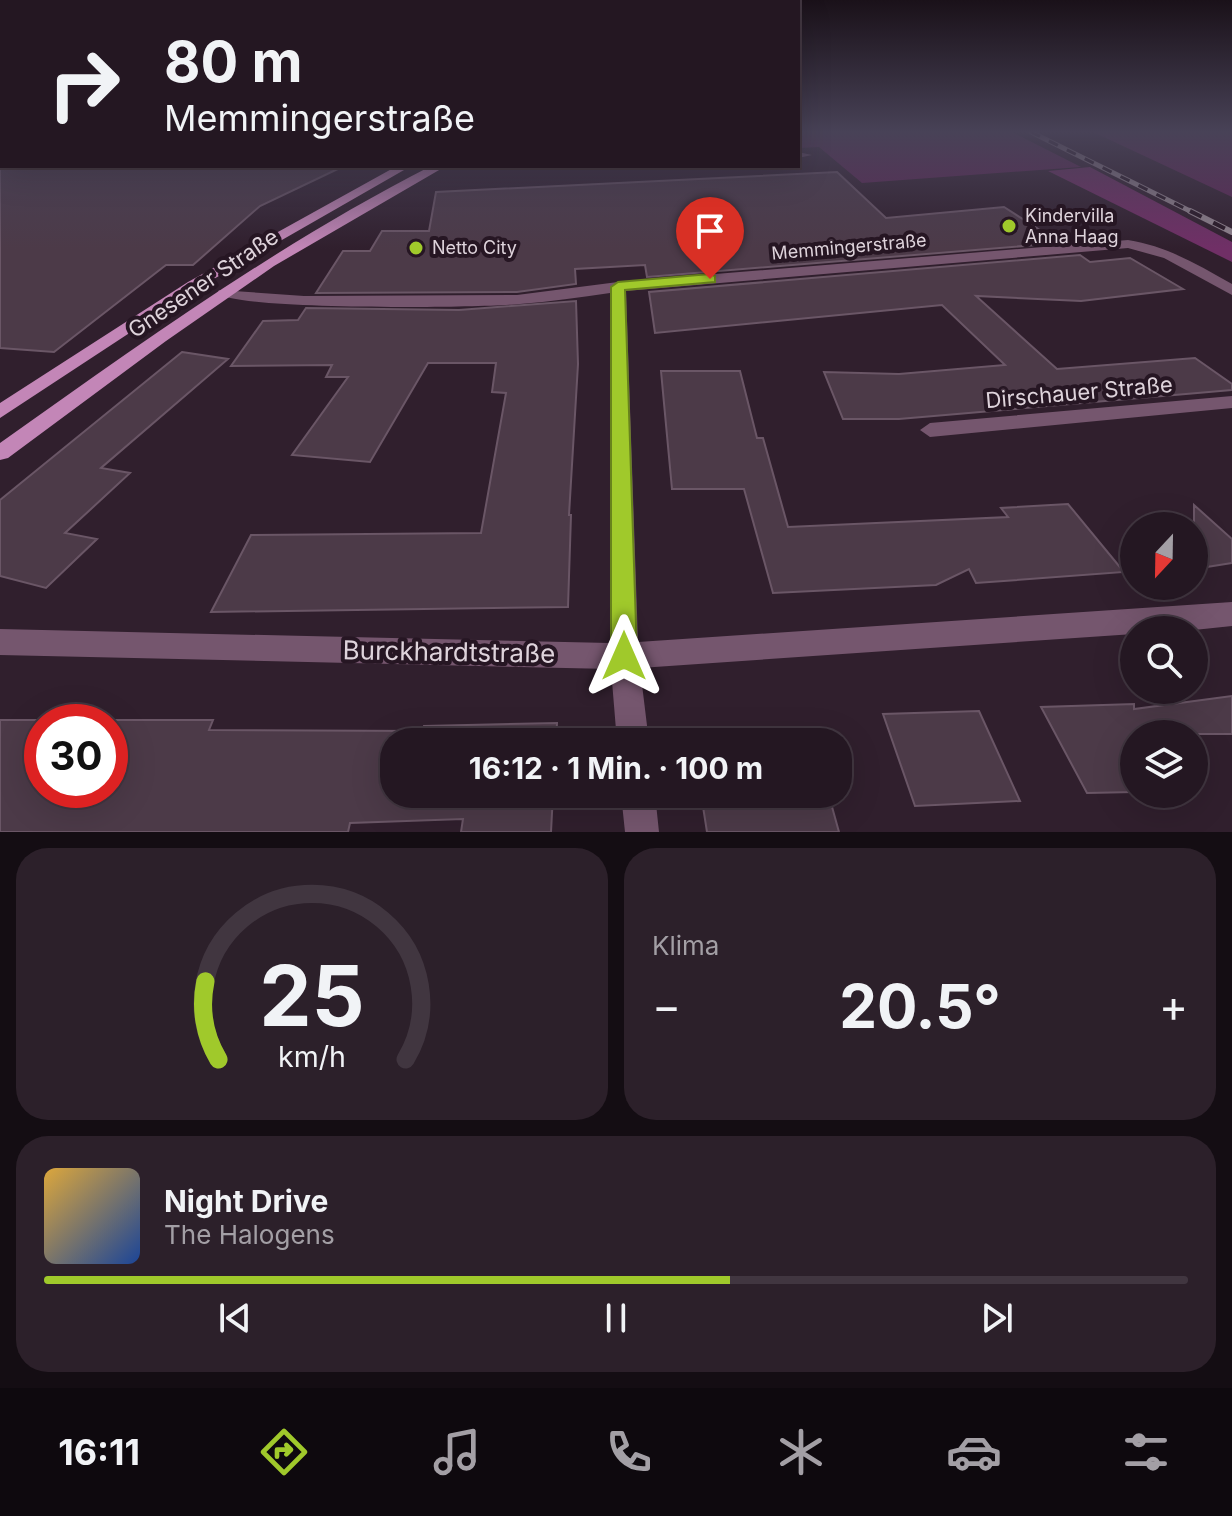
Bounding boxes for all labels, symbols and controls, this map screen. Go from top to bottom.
text: 80 m [164,28,303,96]
icon: right [32,32,136,136]
text: Memmingerstraße [164,96,475,140]
pin [676,197,744,279]
place label: Kindervilla Anna Haag [1025,205,1119,247]
icon: arrive [688,209,732,253]
marker: Kindervilla Anna Haag [1000,217,1018,235]
street label: Gnesener Straße [123,223,283,343]
street label: Memmingerstraße [771,229,927,264]
place label: Netto City [432,237,517,258]
marker: Netto City [407,239,425,257]
street label: Dirschauer Straße [984,371,1174,413]
north arrow [1120,512,1208,600]
map controls [1120,512,1208,808]
position arrow [582,614,666,698]
button: search [1120,616,1208,704]
street label: Burckhardtstraße [342,634,556,669]
speed limit sign: 30 [24,704,128,808]
button: layers [1120,720,1208,808]
text: 16:12 · 1 Min. · 100 m [469,750,763,786]
text: Klima [652,930,719,961]
text: 25 [259,945,365,1046]
text: 20.5° [839,970,1001,1042]
text: − [652,979,681,1033]
text: + [1159,979,1188,1033]
text: km/h [278,1039,346,1074]
text: Night Drive [164,1183,328,1219]
text: The Halogens [164,1219,335,1250]
icon: previous [213,1296,257,1340]
icon: pause [594,1296,638,1340]
icon: next [975,1296,1019,1340]
icon: directions [256,1424,312,1480]
icon: music [429,1424,485,1480]
icon: phone [601,1424,657,1480]
icon: climate [773,1424,829,1480]
icon: car [946,1424,1002,1480]
icon: filters [1118,1424,1174,1480]
text: 16:11 [58,1430,140,1474]

